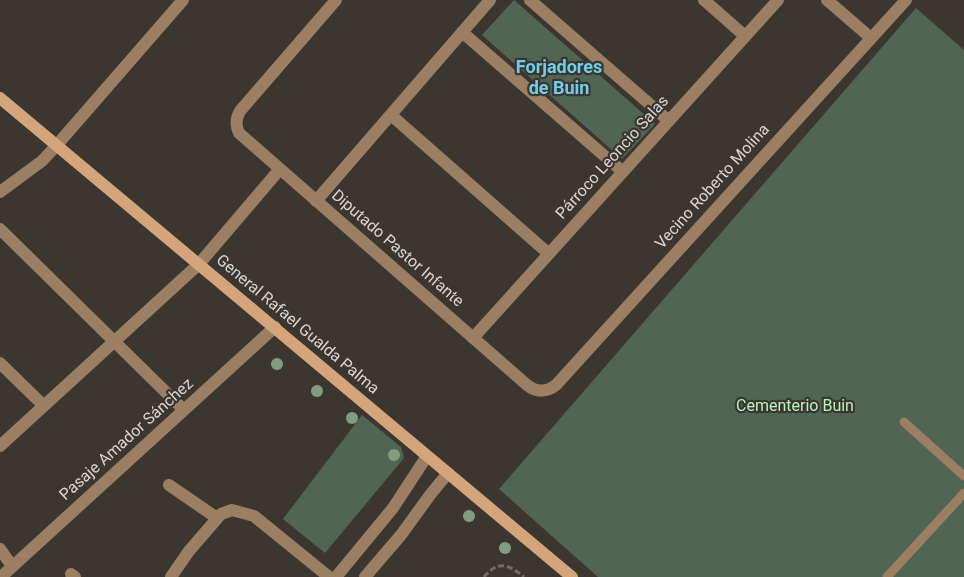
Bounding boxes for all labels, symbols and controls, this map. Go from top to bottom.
district label: Forjadores de Buin [516,57,602,100]
street label: Párroco Leoncio Salas [553,92,673,224]
street label: Vecino Roberto Molina [652,121,774,253]
street label: Diputado Pastor Infante [327,186,467,312]
street label: General Rafael Gualda Palma [212,251,382,399]
street label: Pasaje Amador Sánchez [56,375,198,505]
park label: Cementerio Buin [736,397,854,417]

